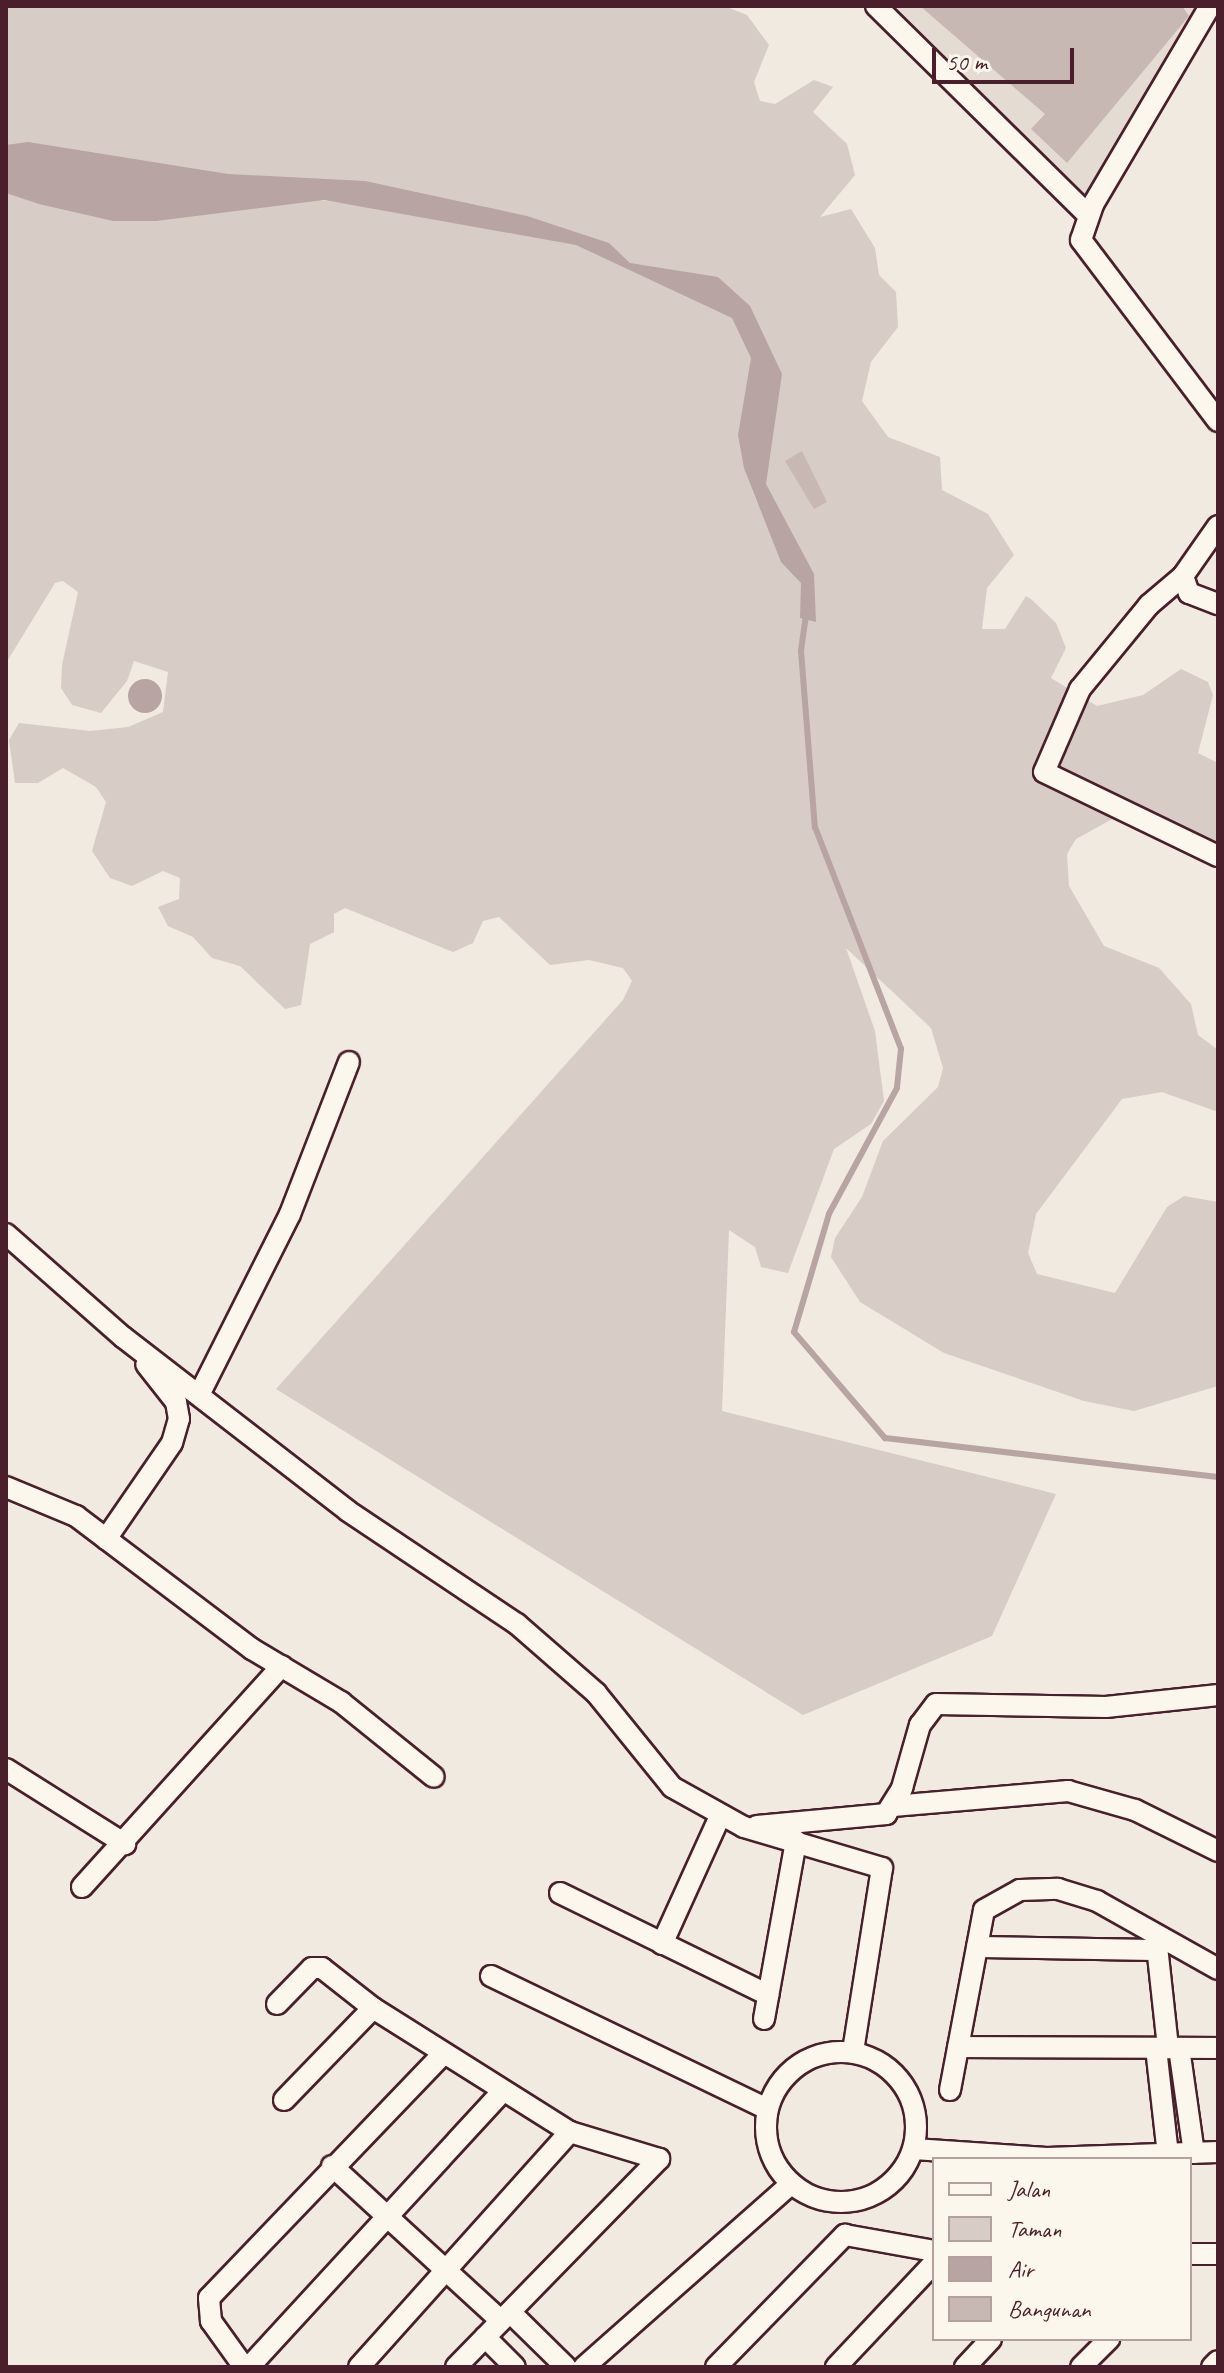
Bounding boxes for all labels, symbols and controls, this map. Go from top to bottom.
scale bar [936,32,1078,82]
text: 50 m [946,47,987,77]
legend [932,2157,1192,2341]
text: Jalan [1008,2174,1050,2204]
text: Taman [1008,2214,1061,2244]
text: Air [1008,2254,1033,2284]
text: Bangunan [1008,2294,1091,2324]

